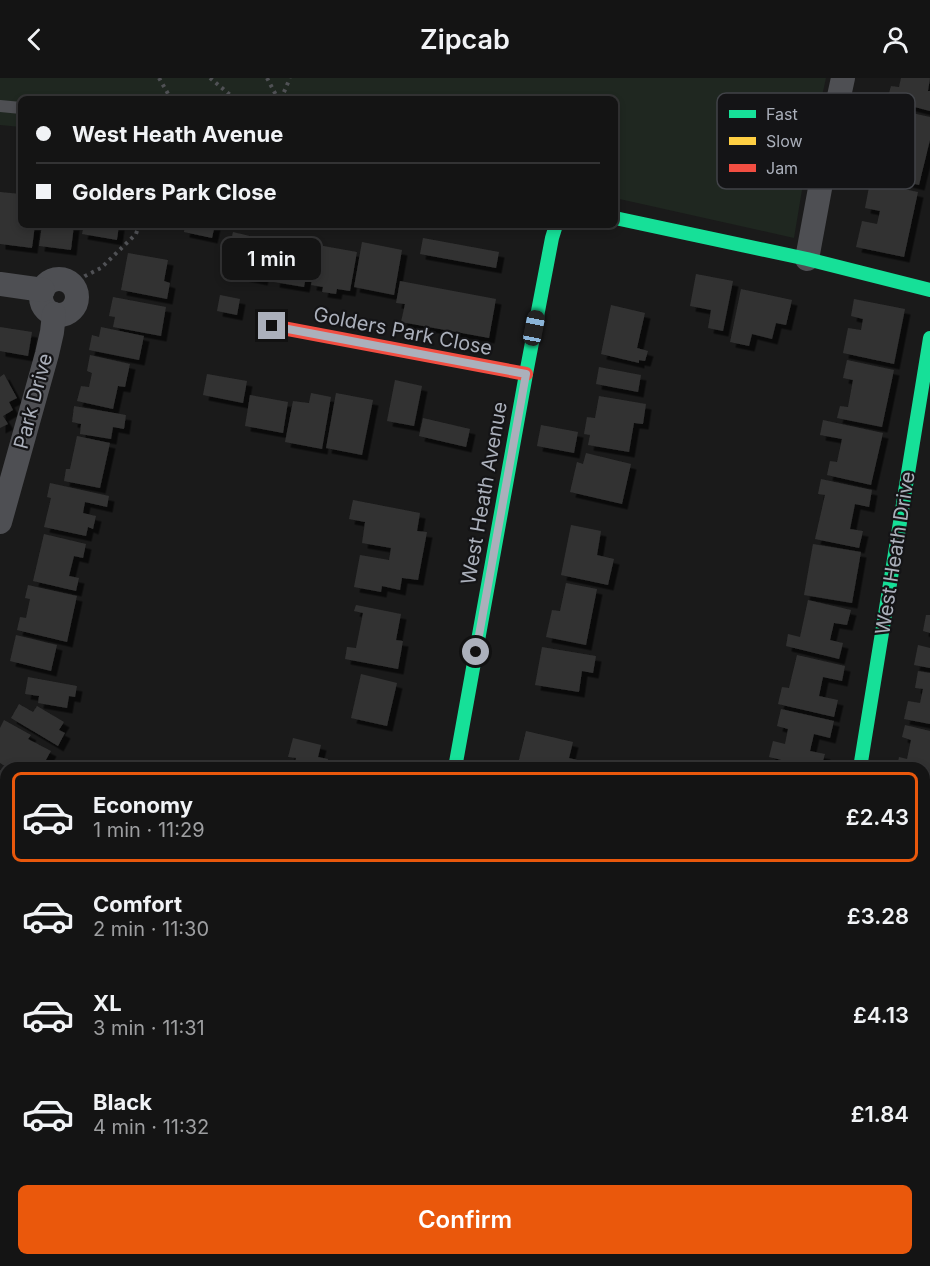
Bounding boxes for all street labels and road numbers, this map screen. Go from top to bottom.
street label: Golders Park Close [312,302,494,360]
street label: Park Drive [9,351,57,451]
street label: West Heath Avenue [456,400,512,586]
street label: West Heath Drive [870,470,920,636]

